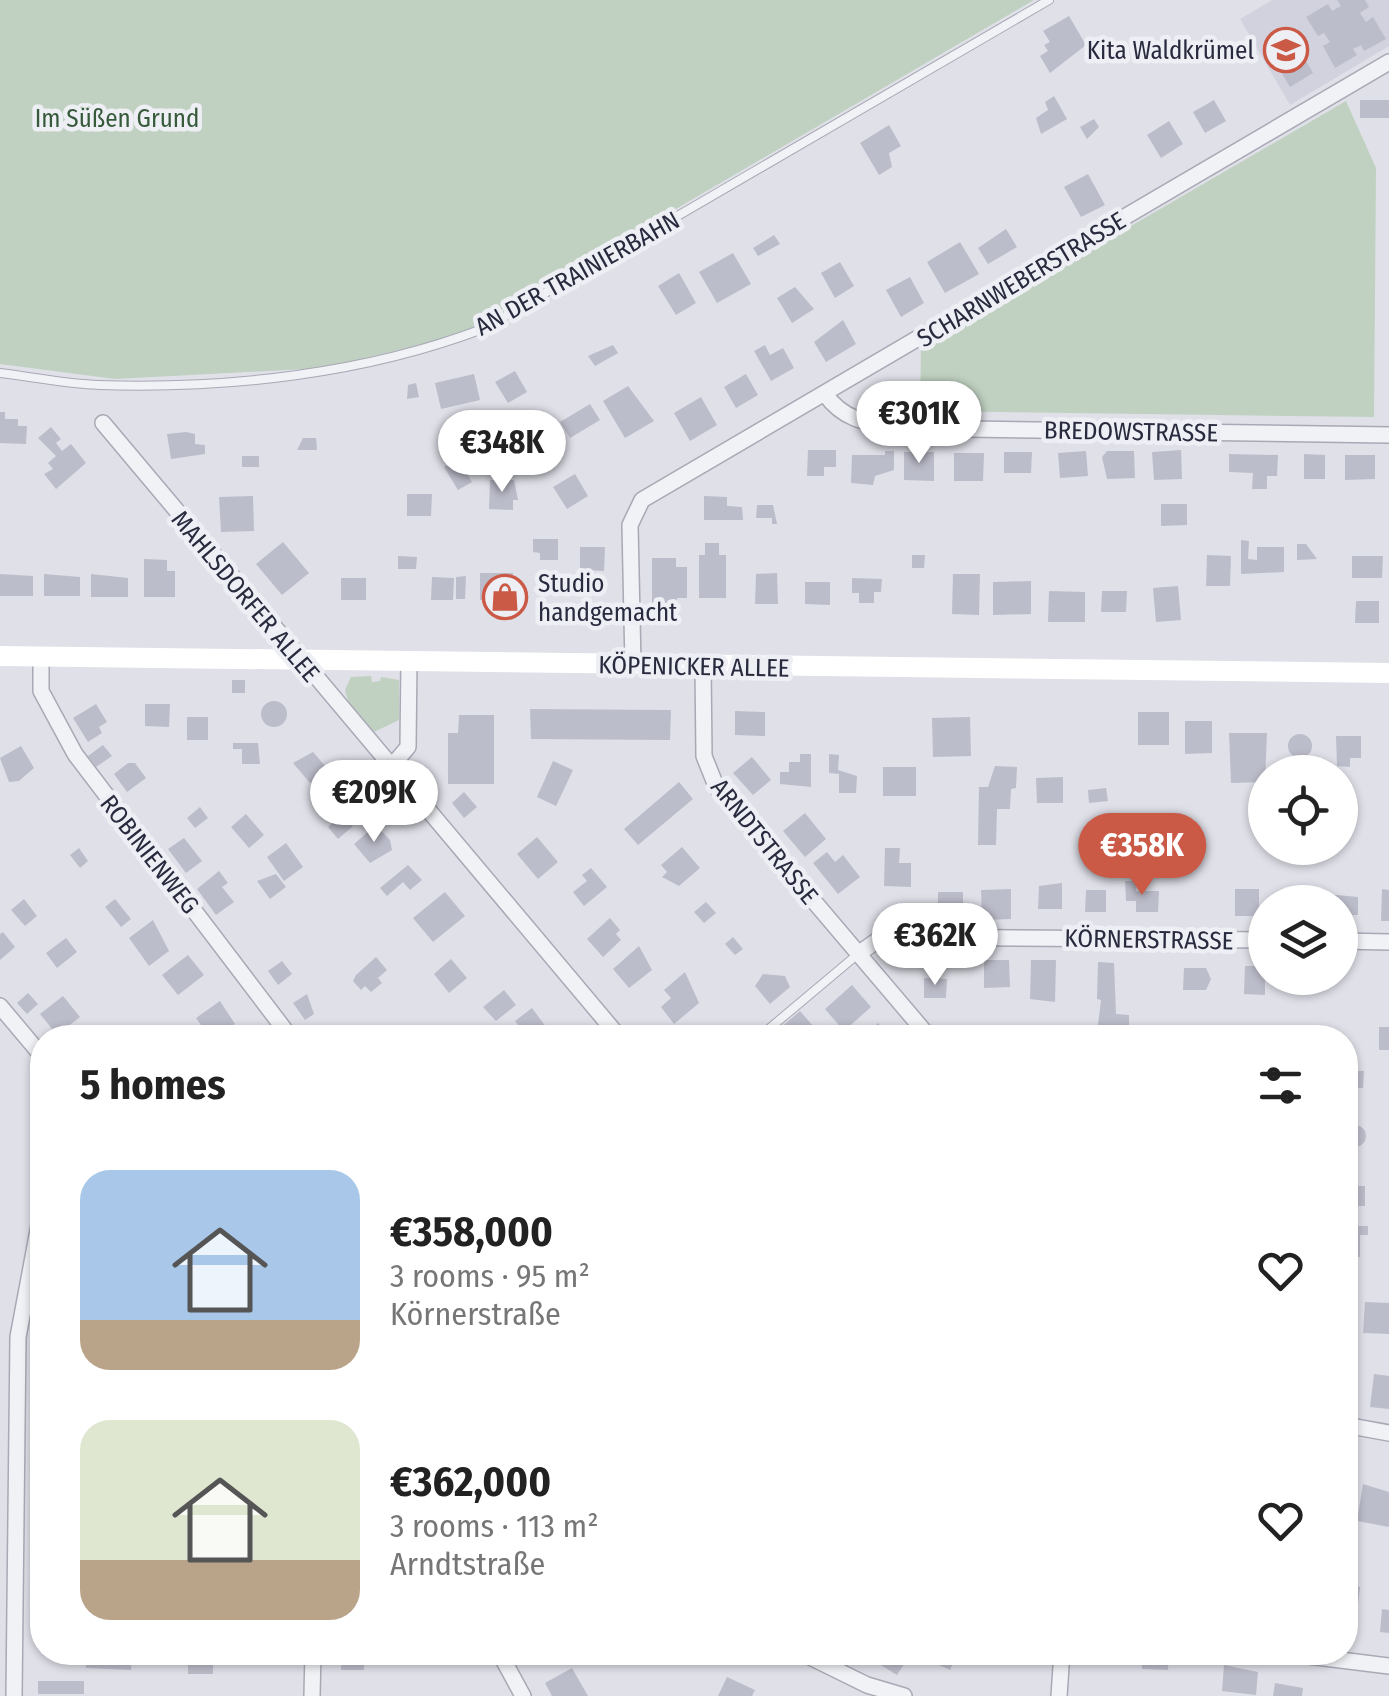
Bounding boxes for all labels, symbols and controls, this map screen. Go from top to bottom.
school or university icon: Kita Waldkrümel [1263,27,1309,73]
place label: Kita Waldkrümel [1087,36,1254,66]
park label: Im Süßen Grund [35,104,199,134]
street label: AN DER TRAINIERBAHN [470,205,685,342]
street label: SCHARNWEBERSTRASSE [912,206,1131,354]
pin: €301K [849,381,989,466]
text: €301K [878,394,960,432]
pin: €348K [432,410,572,495]
street label: BREDOWSTRASSE [1044,415,1218,449]
text: €348K [460,423,544,461]
street label: MAHLSDORFER ALLEE [165,505,325,688]
place label: Studio handgemacht [538,569,678,628]
shop icon: Studio handgemacht [482,574,528,620]
street label: KÖPENICKER ALLEE [598,649,790,684]
map controls [1248,755,1358,995]
button: locate [1248,755,1358,865]
pin: €209K [304,760,444,845]
text: €209K [332,773,416,811]
street label: ARNDTSTRASSE [704,773,824,911]
street label: ROBINIENWEG [94,789,205,920]
pin: €358K [1072,813,1212,898]
text: €358K [1100,826,1184,864]
button: layers [1248,885,1358,995]
pin: €362K [865,903,1005,988]
text: €362K [894,916,976,954]
street label: KÖRNERSTRASSE [1064,923,1234,956]
icon: filters [1253,1058,1308,1113]
text: 5 homes [80,1060,226,1110]
text: €358,000 [390,1207,553,1257]
icon: home [160,1210,280,1330]
icon: heart [1253,1243,1308,1298]
text: 3 rooms · 95 m² [390,1257,590,1295]
text: Körnerstraße [390,1295,561,1333]
text: €362,000 [390,1457,551,1507]
icon: home [160,1460,280,1580]
icon: heart [1253,1493,1308,1548]
text: 3 rooms · 113 m² [390,1507,598,1545]
text: Arndtstraße [390,1545,545,1583]

